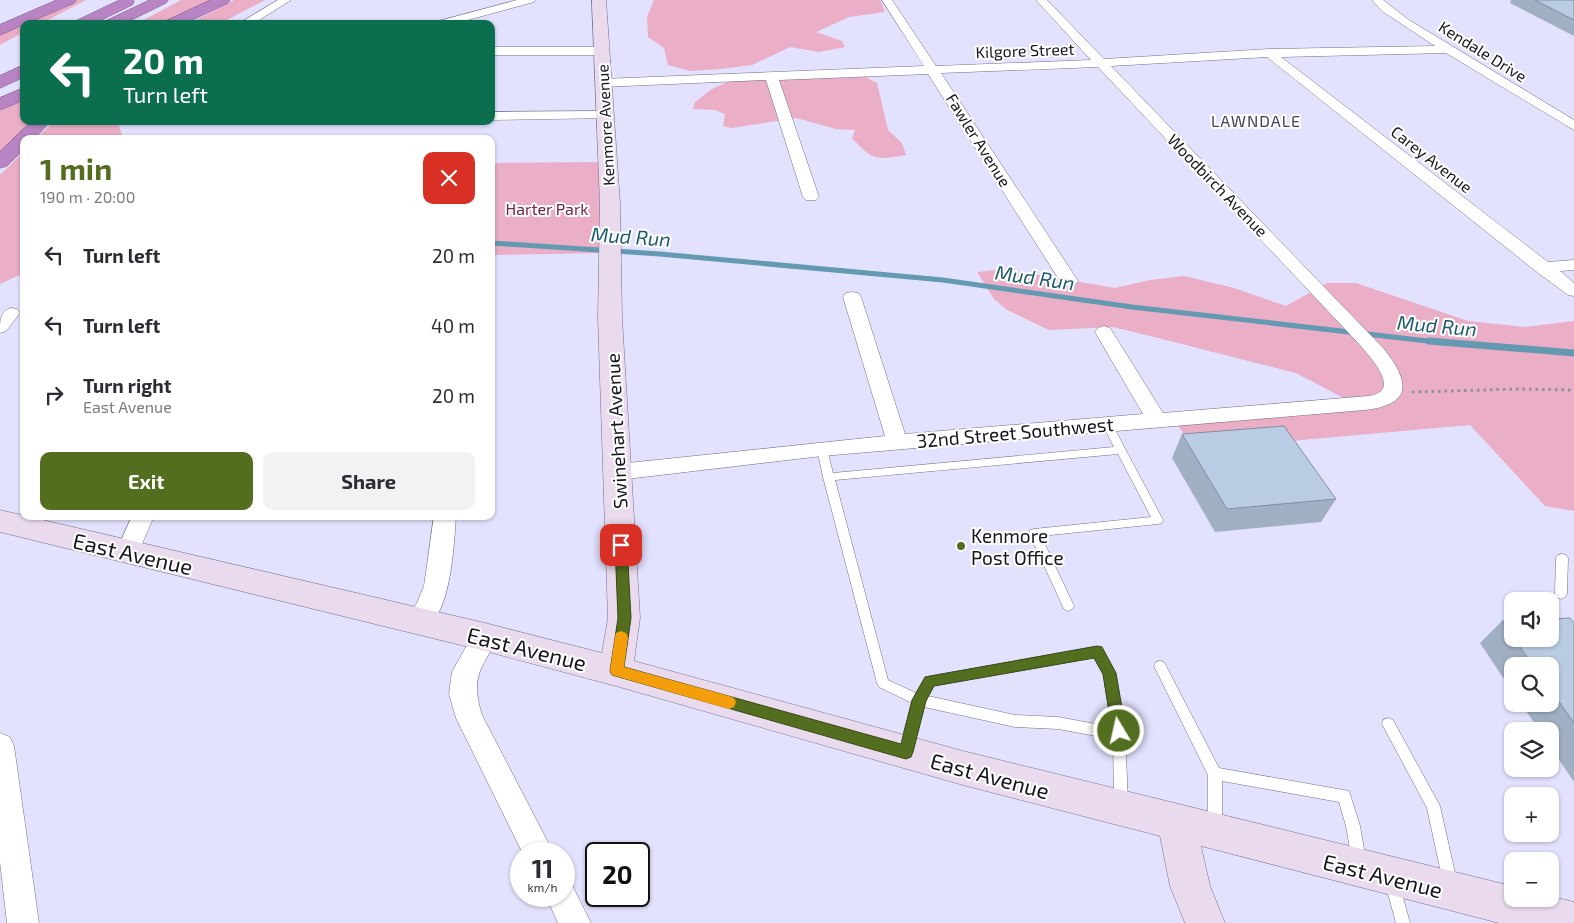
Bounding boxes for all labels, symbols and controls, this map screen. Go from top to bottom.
street label: Kendale Drive [1436,16,1530,86]
text: 20 m [123,39,204,81]
street label: Kilgore Street [975,39,1075,61]
icon: left [40,40,105,105]
street label: Kenmore Avenue [592,64,618,186]
text: Turn left [123,81,208,107]
street label: Fawler Avenue [943,90,1015,190]
district label: LAWNDALE [1211,111,1301,130]
street label: Carey Avenue [1388,121,1476,197]
street label: Woodbirch Avenue [1164,130,1272,240]
text: 1 min [40,150,112,186]
button: close [423,152,475,204]
text: 190 m · 20:00 [40,187,135,206]
park label: Harter Park [506,199,588,218]
water label: Mud Run [590,221,672,251]
icon: left [40,241,68,269]
text: Turn left [83,244,160,267]
text: 20 m [432,244,475,267]
water label: Mud Run [994,260,1076,294]
water label: Mud Run [1396,310,1478,340]
icon: left [40,311,68,339]
text: Turn left [83,314,160,337]
text: 40 m [431,314,475,337]
street label: Swinehart Avenue [600,353,632,509]
text: Turn right [83,374,171,397]
icon: right [40,381,68,409]
text: 20 m [432,384,475,407]
text: East Avenue [83,397,172,416]
street label: 32nd Street Southwest [916,412,1114,452]
button: Exit [40,452,253,510]
button: Share [263,452,475,510]
pin [600,524,642,566]
place label: Kenmore Post Office [971,524,1064,569]
street label: East Avenue [71,527,195,579]
icon: arrive [607,531,635,559]
marker: Kenmore Post Office [955,540,967,552]
map controls [1504,592,1559,907]
button: sound [1504,592,1559,647]
street label: East Avenue [465,621,589,675]
button: search [1504,657,1559,712]
position arrow [1092,704,1144,756]
button: layers [1504,722,1559,777]
street label: East Avenue [928,747,1052,803]
button: + [1504,787,1559,842]
speed limit sign: 20 [585,842,650,907]
street label: East Avenue [1321,848,1445,902]
button: − [1504,852,1559,907]
text: 11 [532,853,553,883]
text: km/h [528,880,557,894]

